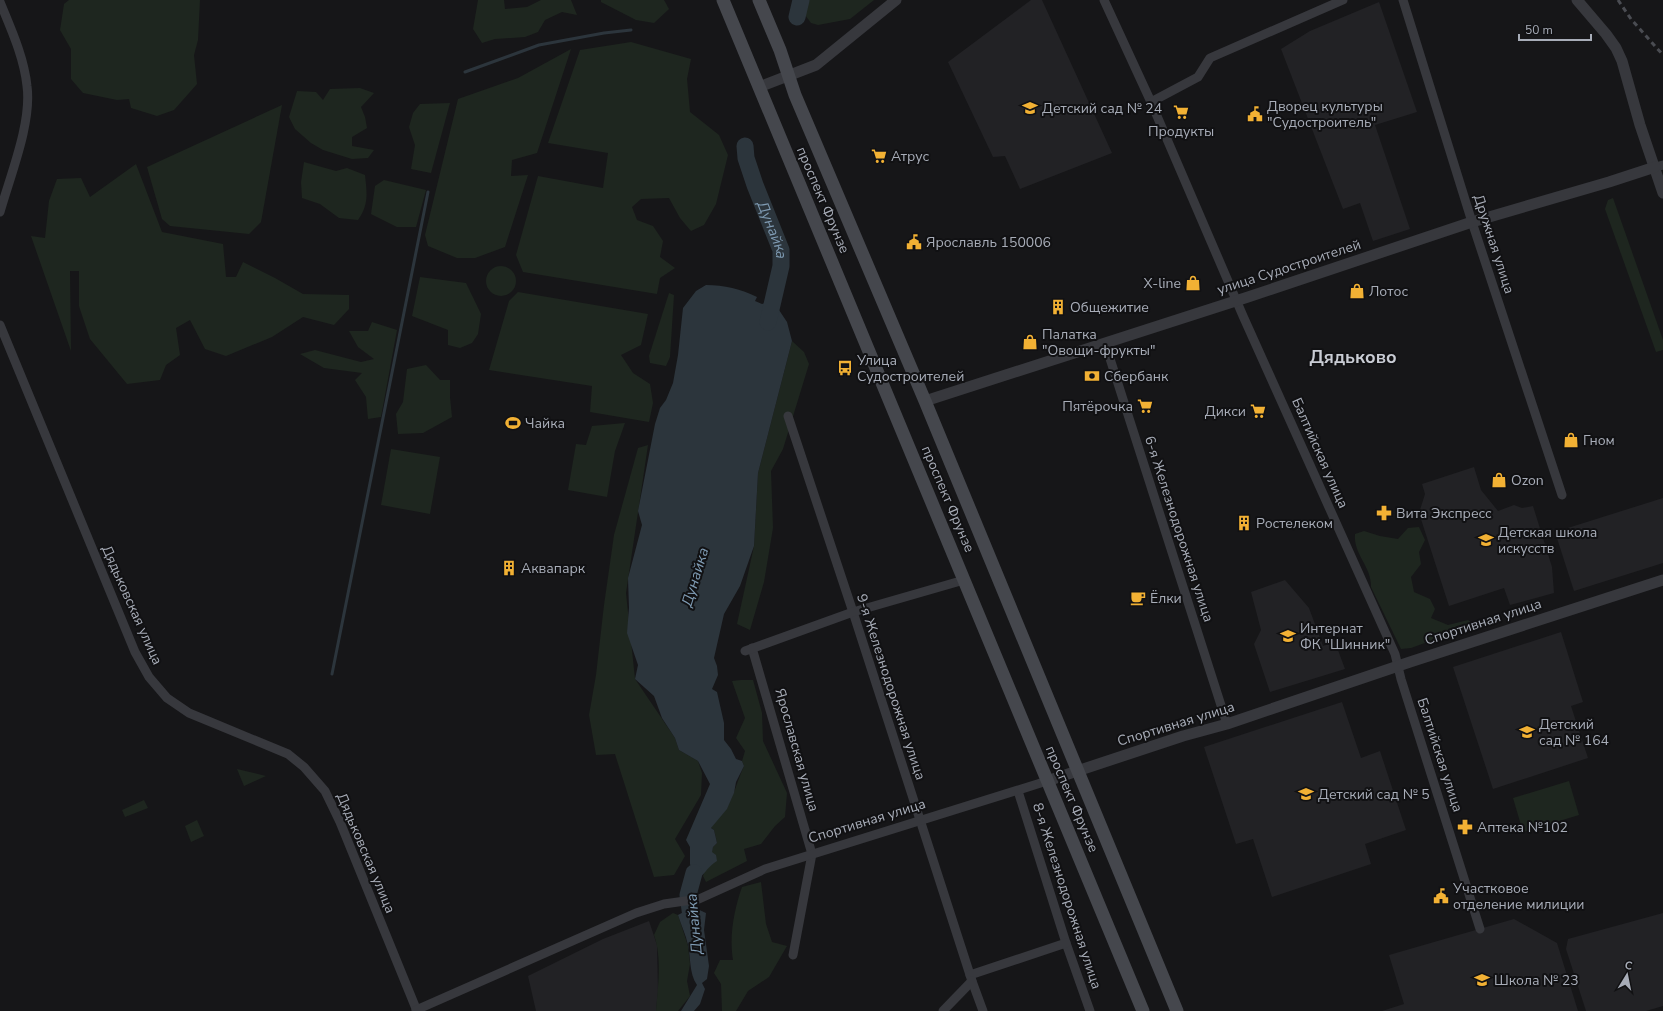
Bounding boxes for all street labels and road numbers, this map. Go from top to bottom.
street label: проспект Фрунзе [792,144,854,256]
street label: Дружная улица [1469,192,1519,296]
street label: улица Судостроителей [1215,235,1363,299]
street label: Балтийская улица [1287,395,1353,511]
street label: 6-я Железнодорожная улица [1140,434,1218,624]
street label: проспект Фрунзе [917,443,979,555]
street label: Дядьковская улица [97,542,167,668]
street label: 9-я Железнодорожная улица [852,592,930,782]
street label: Спортивная улица [1422,594,1544,650]
street label: Ярославская улица [770,686,824,814]
street label: Балтийская улица [1413,695,1467,815]
street label: Спортивная улица [1115,697,1237,751]
street label: проспект Фрунзе [1041,743,1103,855]
street label: Дядьковская улица [332,790,400,916]
street label: Спортивная улица [806,794,928,848]
street label: 8-я Железнодорожная улица [1028,801,1106,991]

